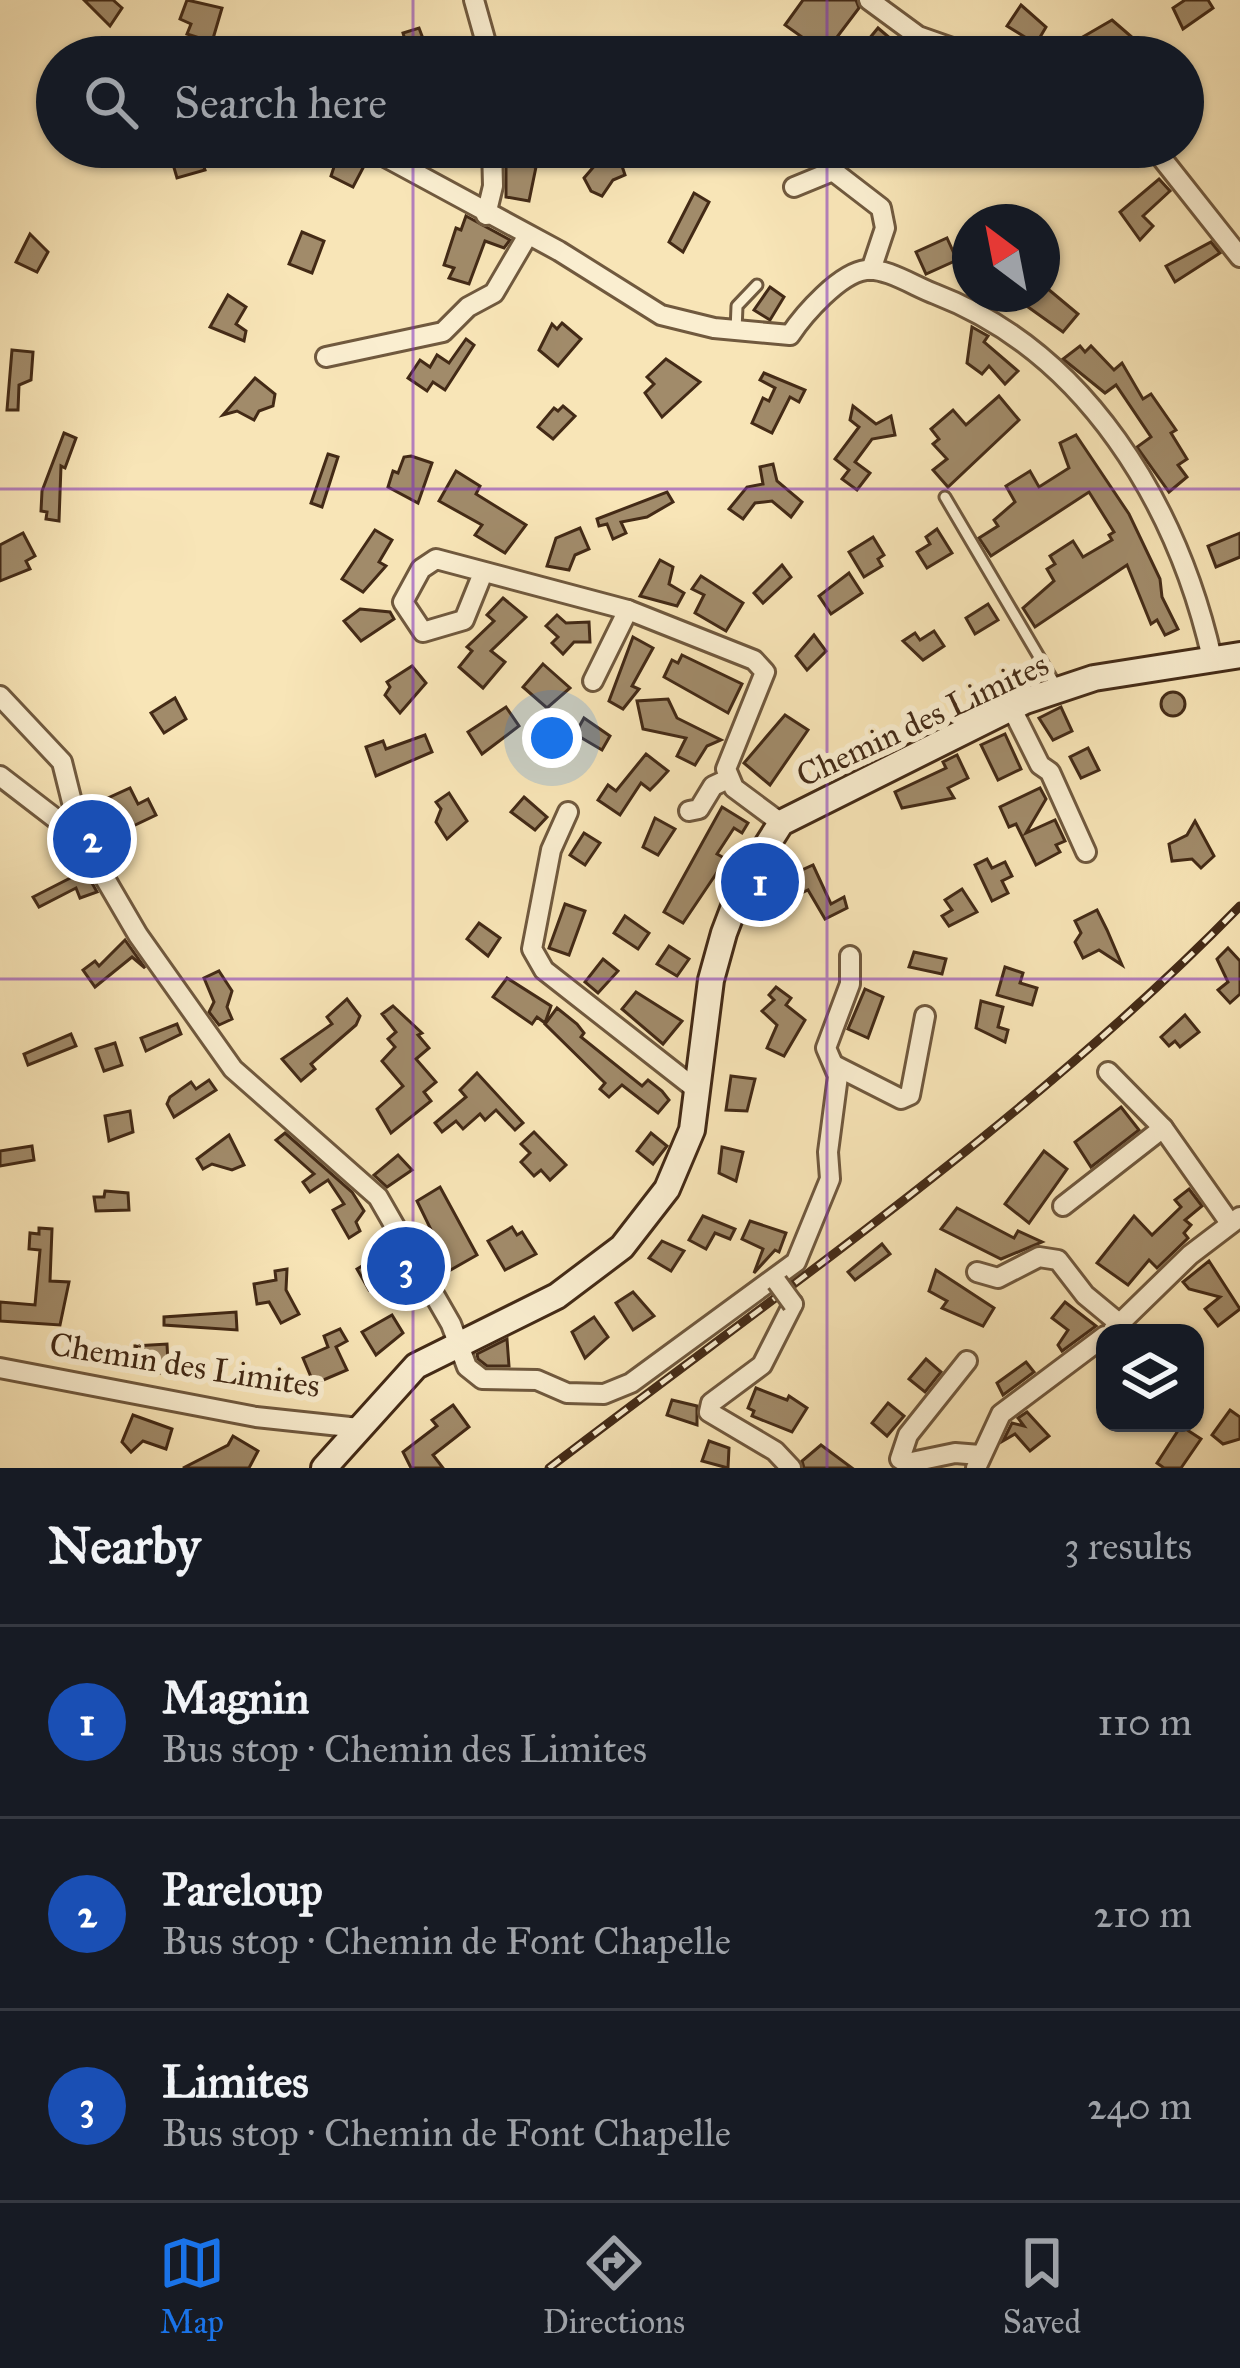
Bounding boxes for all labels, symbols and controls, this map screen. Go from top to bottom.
search box [36,36,1204,168]
icon: search [78,69,144,135]
text: Search here [174,75,387,130]
north arrow [952,204,1060,312]
street label: Chemin des Limites [790,644,1055,796]
your location [522,708,582,768]
pin: 2 [53,794,131,884]
pin: 1 [721,837,799,927]
pin: 3 [367,1221,445,1311]
street label: Chemin des Limites [47,1324,323,1406]
map controls [1096,1324,1204,1432]
button: layers [1096,1324,1204,1432]
text: Nearby [48,1515,200,1577]
text: 3 results [1064,1522,1192,1570]
text: Magnin [162,1670,309,1725]
text: 1 [79,1698,95,1746]
text: 110 m [1097,1698,1192,1746]
text: Bus stop · Chemin des Limites [162,1725,647,1773]
text: Pareloup [162,1862,323,1917]
text: 2 [77,1890,97,1938]
text: 210 m [1094,1890,1192,1938]
text: Bus stop · Chemin de Font Chapelle [162,1917,731,1965]
text: Limites [162,2054,309,2109]
text: 3 [79,2082,95,2130]
text: 240 m [1087,2082,1192,2130]
text: Bus stop · Chemin de Font Chapelle [162,2109,731,2157]
tab: Map [159,2230,225,2342]
tab: Directions [543,2230,685,2342]
tab: Saved [1003,2230,1081,2342]

